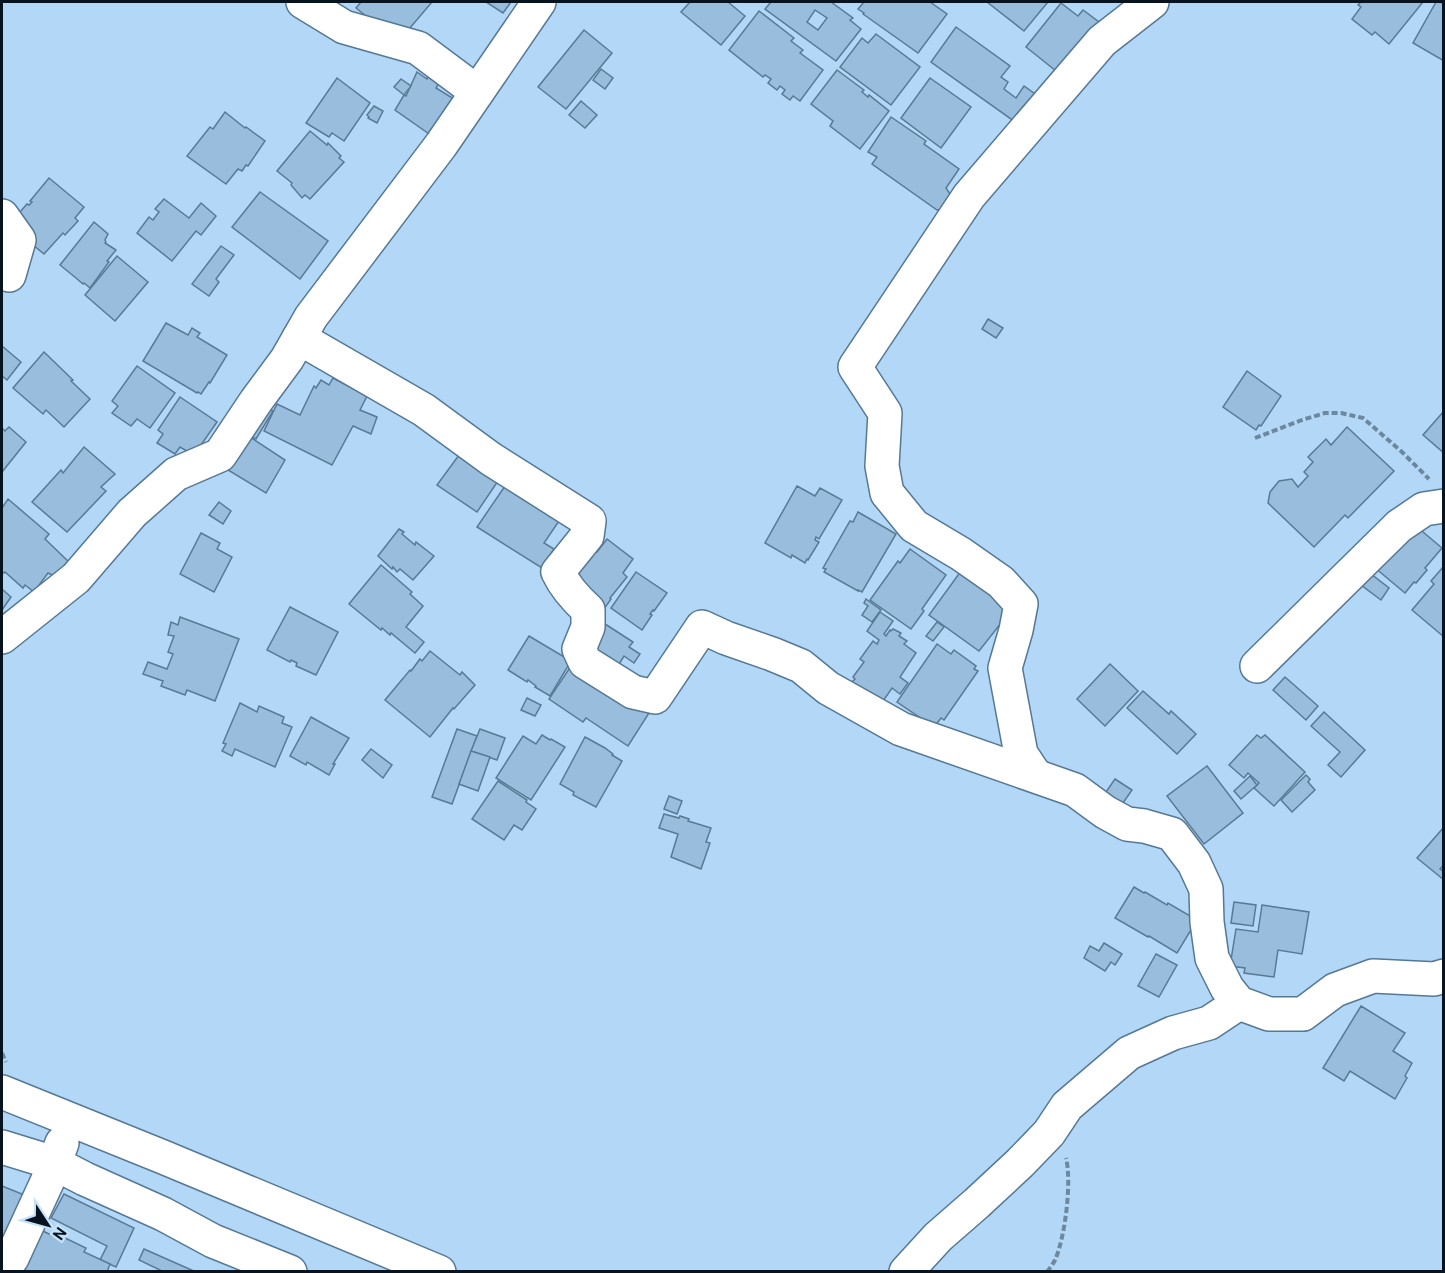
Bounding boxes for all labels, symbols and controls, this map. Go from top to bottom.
north arrow [18,1195,78,1255]
text: N [49,1223,71,1244]

